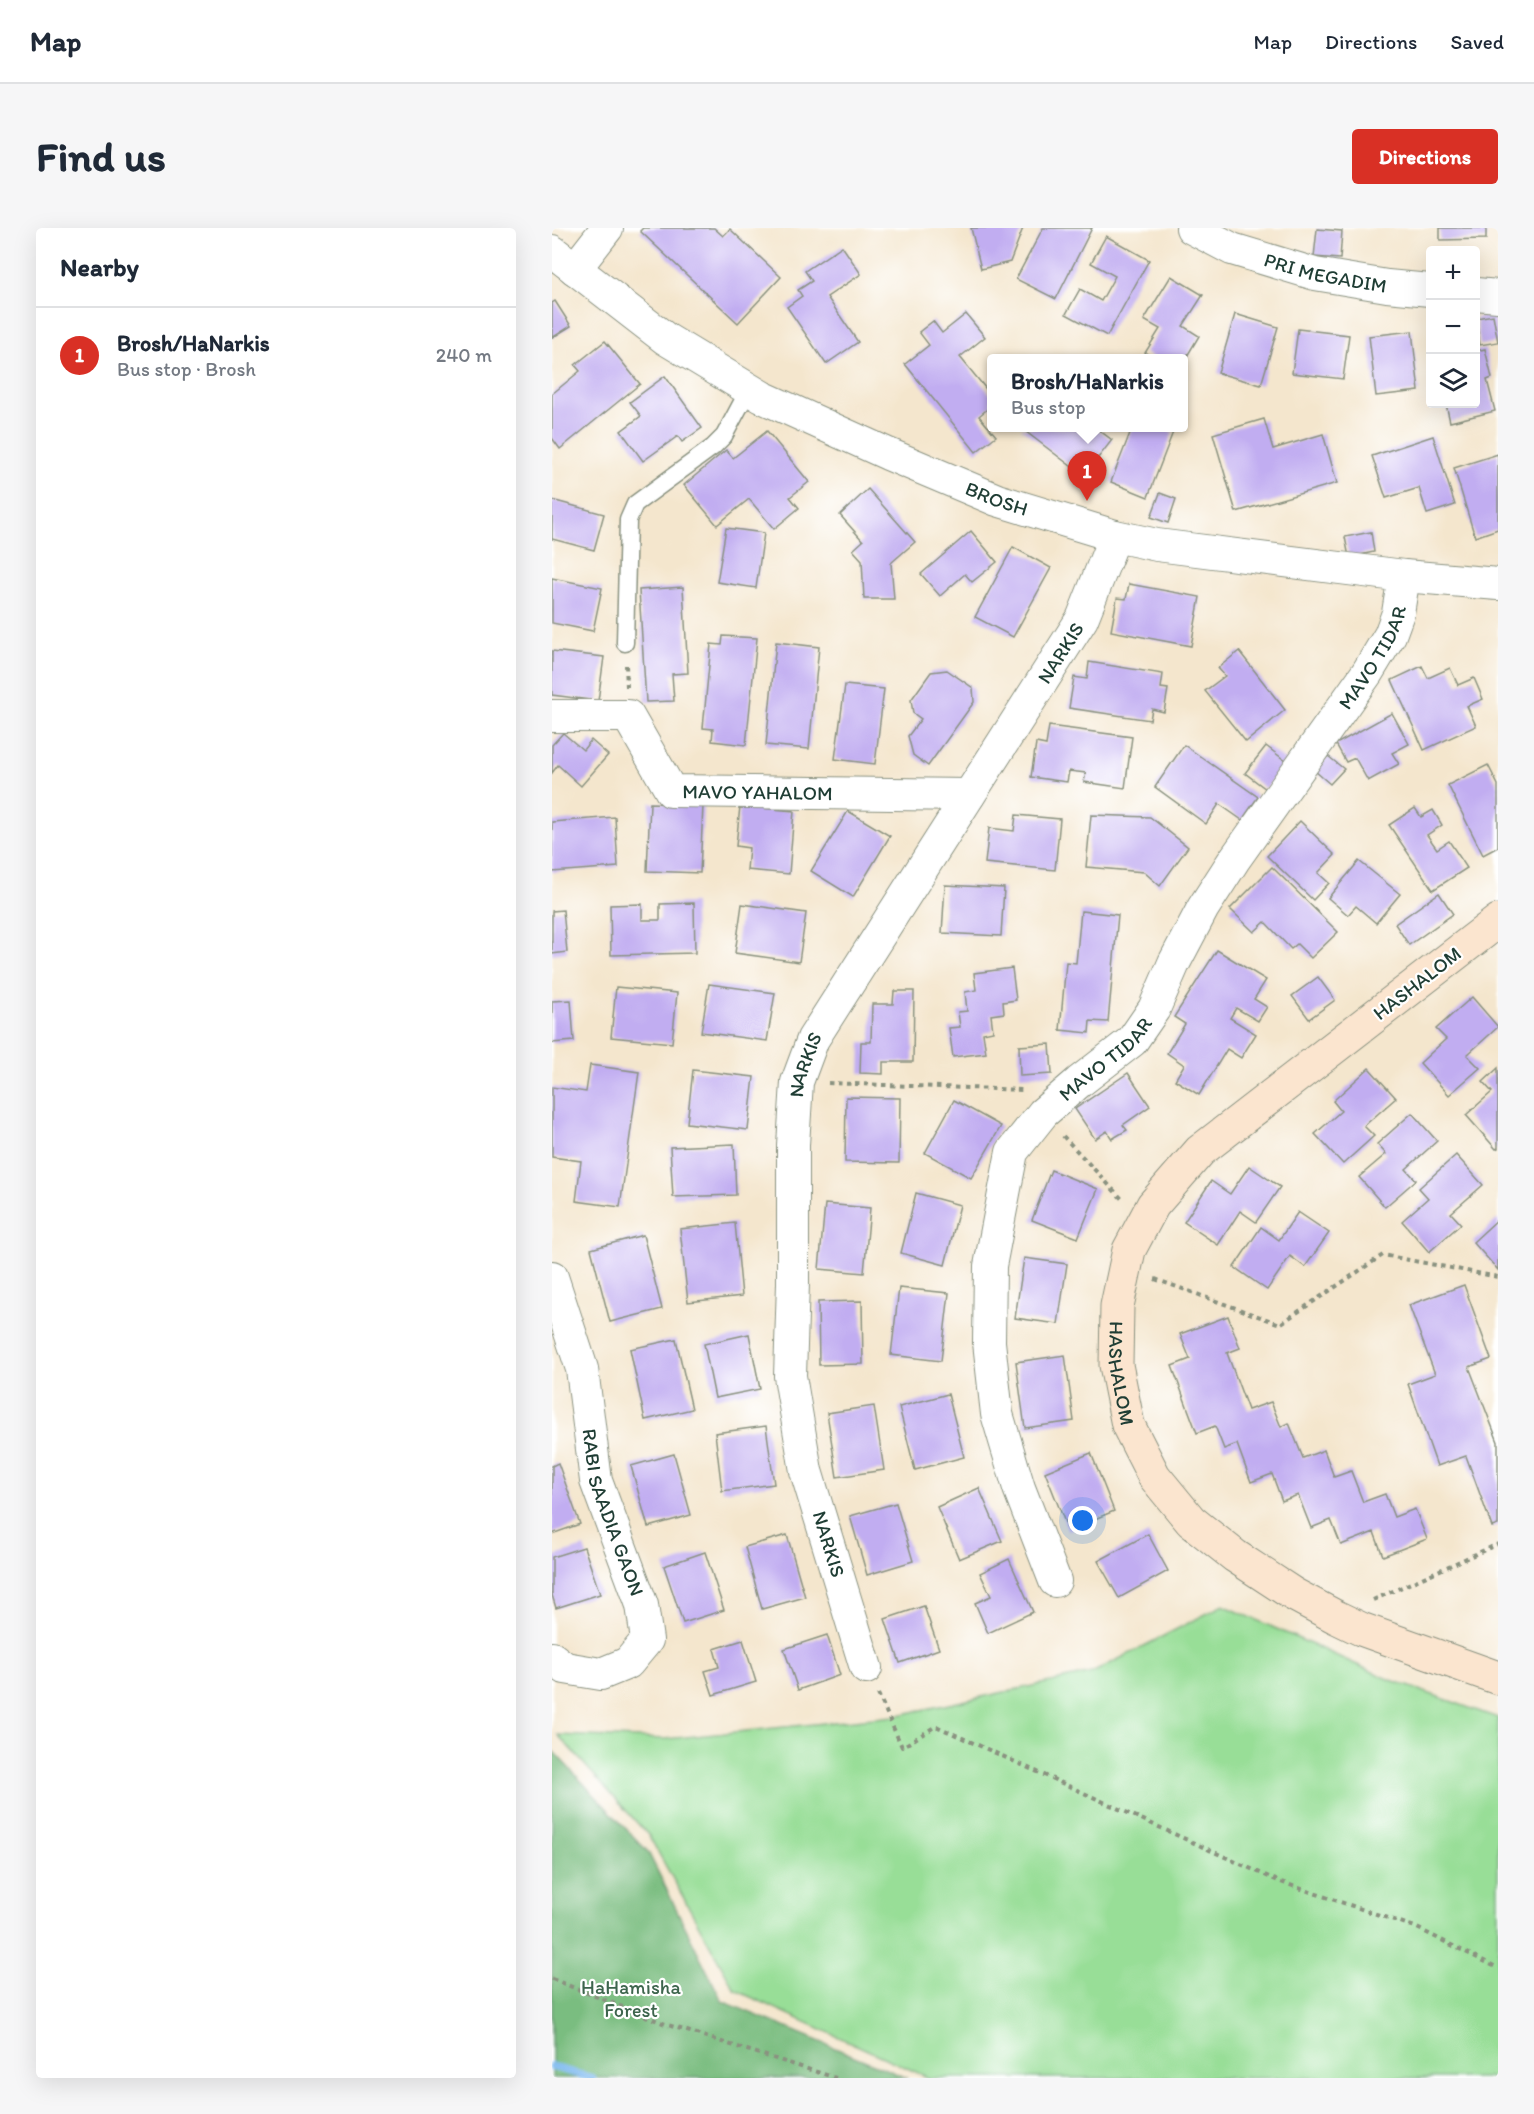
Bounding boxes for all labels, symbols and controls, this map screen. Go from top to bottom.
text: Map [30,24,81,58]
text: Map [1254,29,1292,54]
text: Directions [1325,29,1417,54]
text: Saved [1450,29,1504,54]
button: Directions [1352,129,1498,184]
text: Find us [36,131,166,182]
map controls [1426,246,1480,408]
button: + [1426,246,1480,300]
street label: PRI MEGADIM [1261,247,1389,298]
text: Nearby [60,251,139,283]
button: − [1426,300,1480,354]
text: Brosh/HaNarkis [117,330,270,357]
text: 1 [75,343,84,367]
text: 240 m [436,343,492,367]
popup [987,354,1188,432]
button: layers [1426,354,1480,408]
text: Bus stop · Brosh [117,357,256,381]
text: Brosh/HaNarkis [1011,368,1164,395]
text: Bus stop [1011,395,1086,419]
pin: 1 [1068,452,1106,501]
street label: BROSH [962,476,1031,521]
street label: MAVO TIDAR [1333,604,1411,714]
street label: NARKIS [1032,618,1089,688]
street label: MAVO YAHALOM [682,779,833,805]
street label: HASHALOM [1368,941,1466,1025]
street label: MAVO TIDAR [1054,1012,1157,1106]
street label: NARKIS [784,1027,827,1098]
street label: HASHALOM [1103,1321,1140,1427]
street label: RABI SAADIA GAON [578,1427,650,1599]
your location [1068,1506,1097,1535]
street label: NARKIS [808,1508,850,1580]
park label: HaHamisha Forest [581,1975,681,2022]

